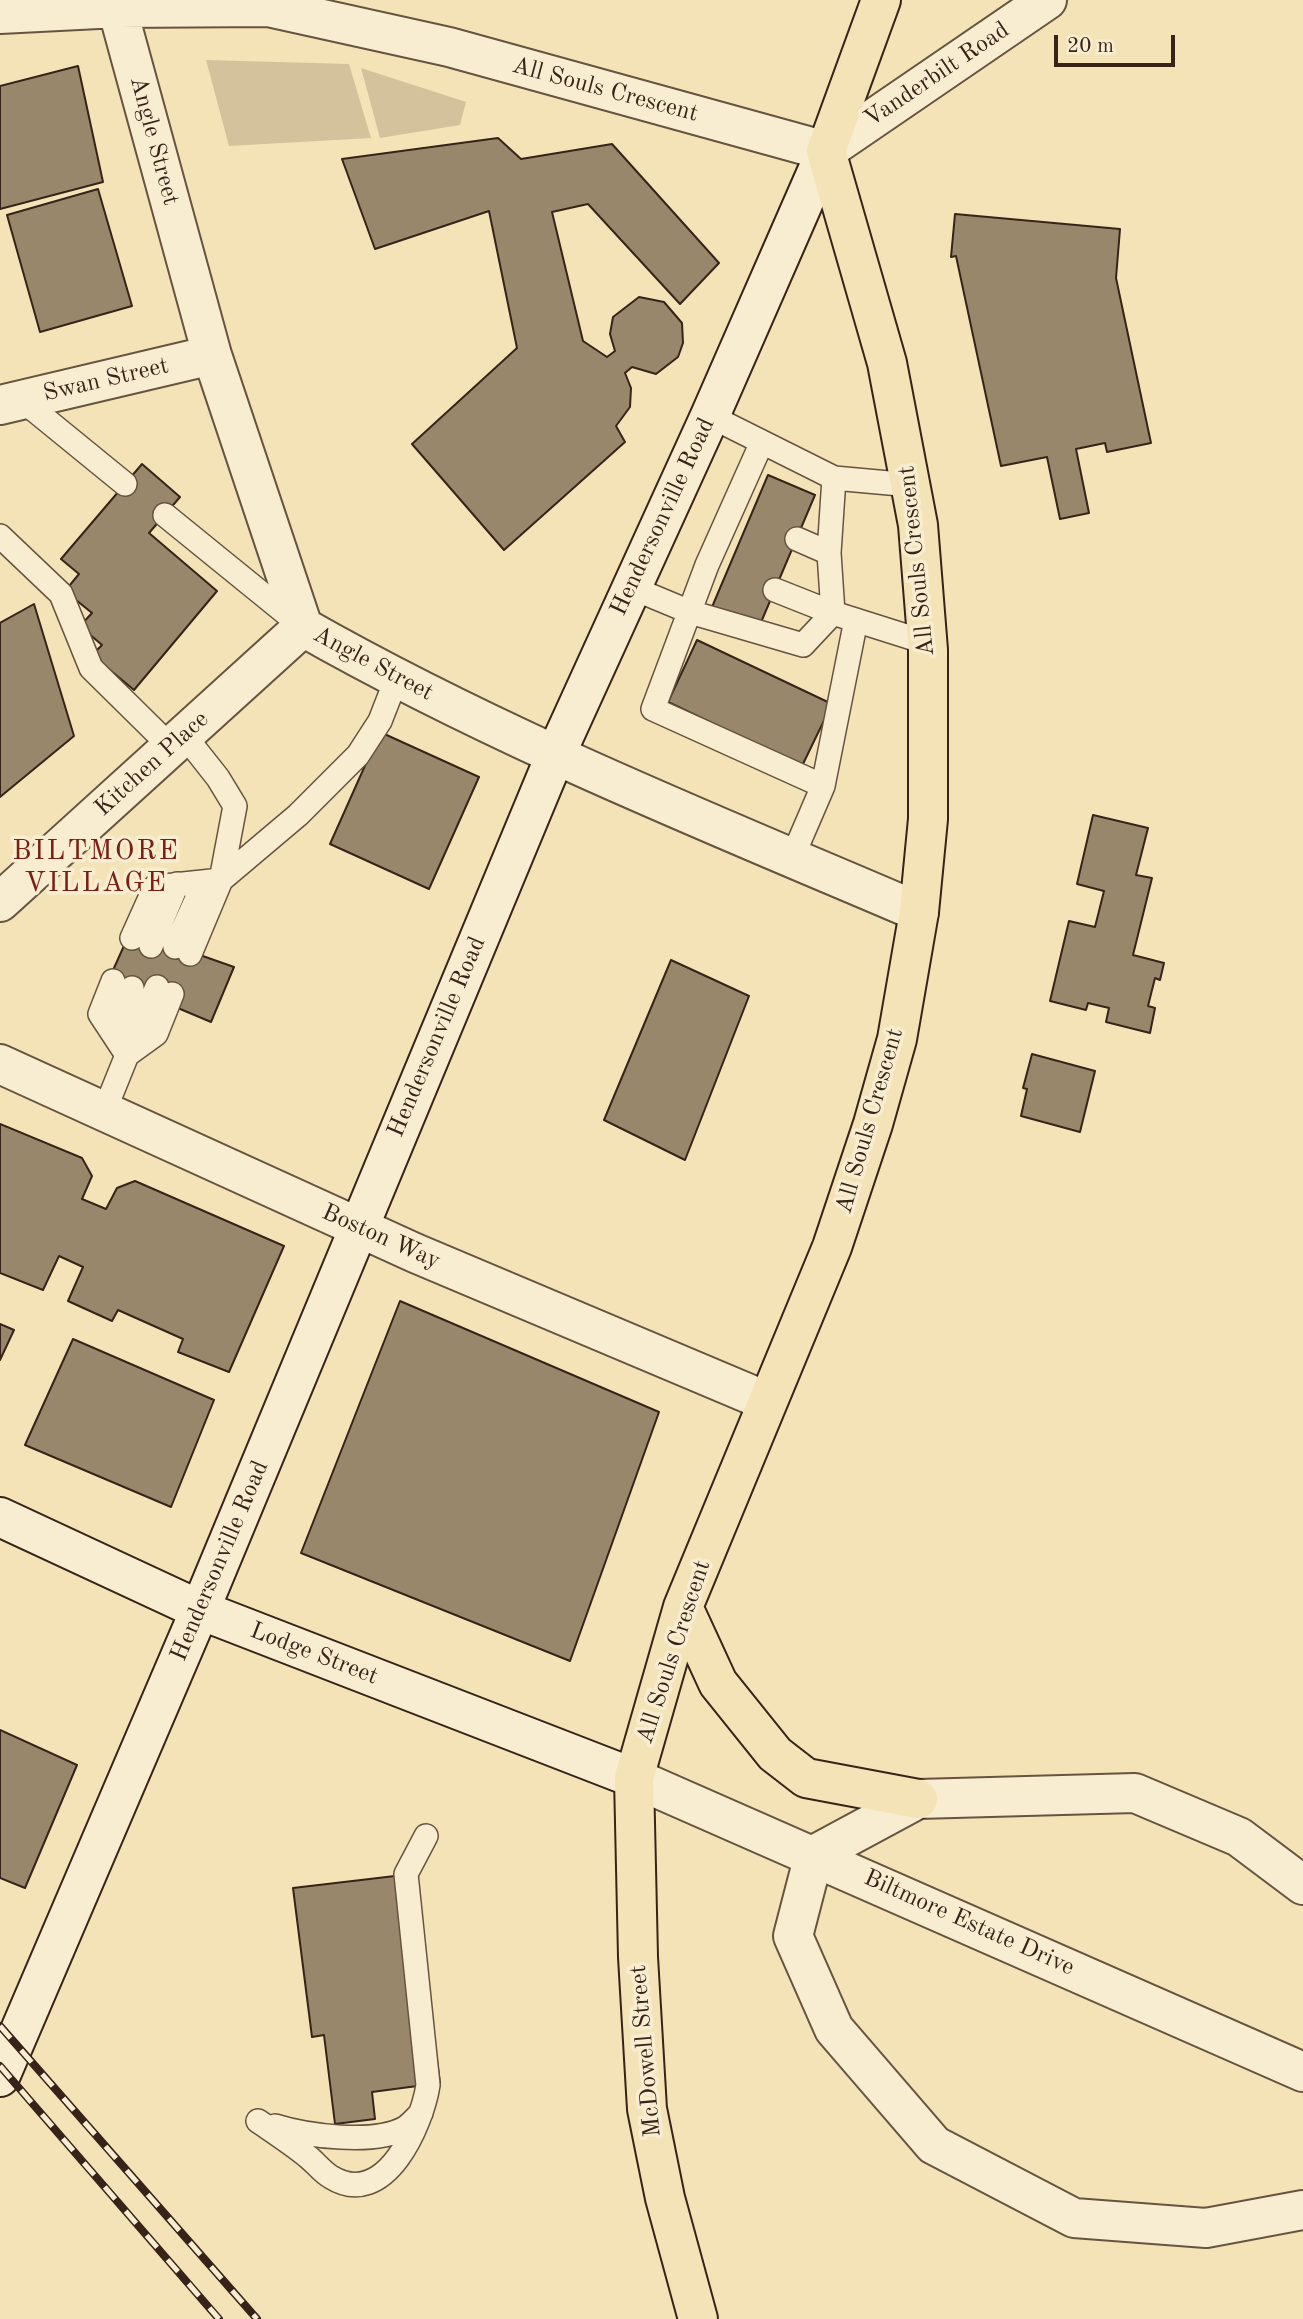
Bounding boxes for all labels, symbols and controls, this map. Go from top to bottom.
street label: Vanderbilt Road [859,16,1015,134]
scale bar [1058,21,1179,65]
text: 20 m [1067,36,1114,57]
street label: All Souls Crescent [509,51,701,129]
street label: Angle Street [123,73,185,209]
street label: Swan Street [40,352,172,408]
street label: Hendersonville Road [605,413,721,621]
street label: All Souls Crescent [893,464,941,658]
street label: Angle Street [308,620,438,708]
street label: Kitchen Place [89,705,215,823]
district label: BILTMORE VILLAGE [13,835,179,901]
street label: Hendersonville Road [382,932,492,1142]
street label: All Souls Crescent [830,1025,910,1217]
street label: Boston Way [317,1198,445,1276]
street label: Hendersonville Road [165,1456,275,1666]
street label: All Souls Crescent [631,1556,717,1748]
street label: Lodge Street [246,1616,382,1692]
street label: Biltmore Estate Drive [859,1864,1079,1982]
street label: McDowell Street [624,1964,668,2138]

